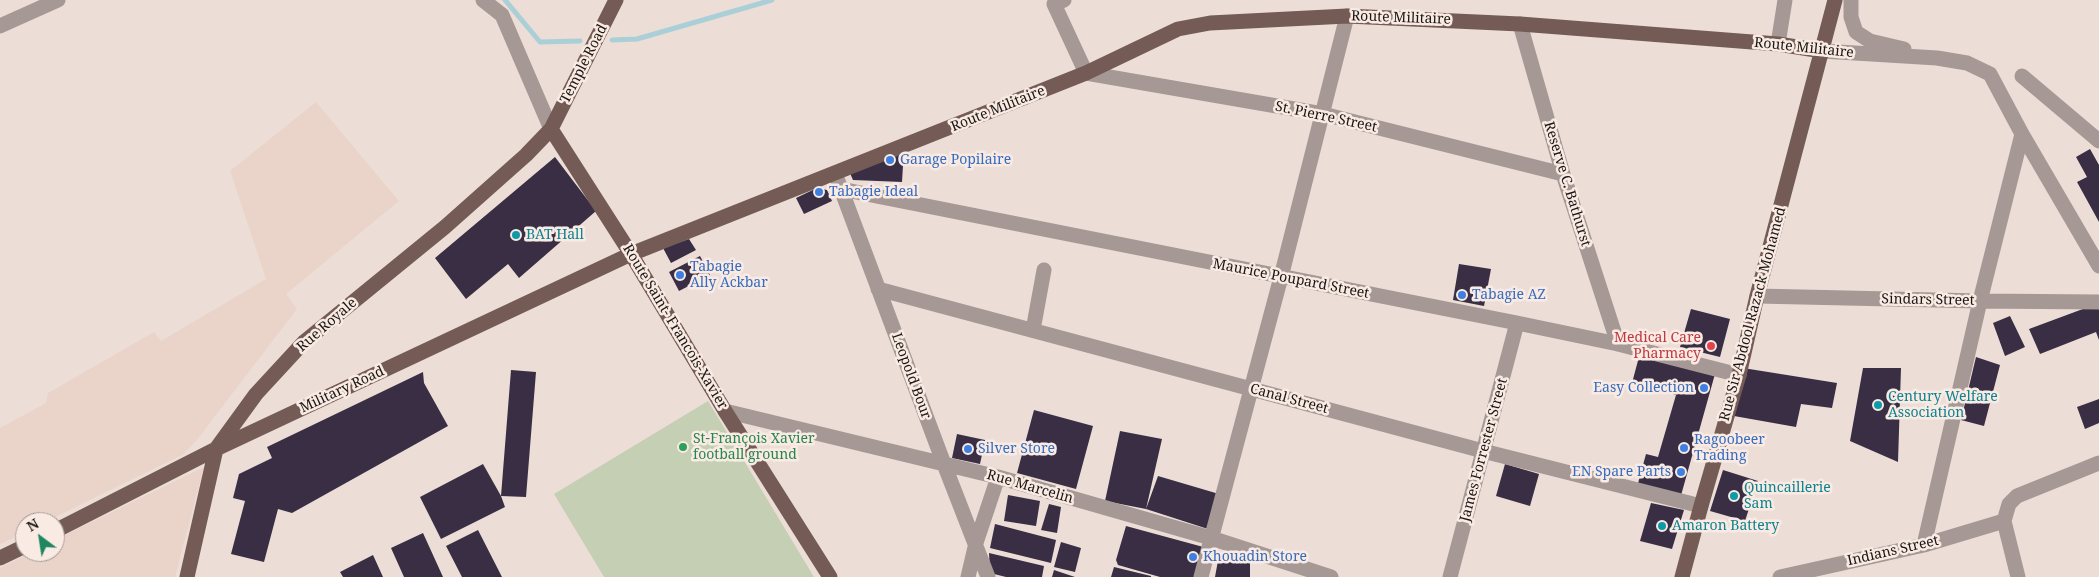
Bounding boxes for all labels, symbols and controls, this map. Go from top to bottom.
street label: Route Militaire [1351,8,1451,28]
street label: Temple Road [557,22,611,106]
street label: Route Militaire [1753,34,1855,62]
street label: Route Militaire [948,82,1048,136]
street label: St. Pierre Street [1274,98,1378,136]
street label: Reserve C. Bathurst [1540,120,1594,248]
place label: Garage Popilaire [900,152,1011,168]
marker: Garage Popilaire [884,154,896,166]
place label: Tabagie Ideal [829,184,918,200]
marker: Tabagie Ideal [813,186,825,198]
street label: Rue Sir Abdool Razack Mohamed [1716,205,1790,423]
place label: BAT Hall [526,227,584,243]
marker: BAT Hall [510,229,522,241]
street label: Route Saint- Francois-Xavier [619,241,731,413]
street label: Maurice Poupard Street [1211,256,1371,302]
place label: Tabagie Ally Ackbar [690,259,768,292]
marker: Tabagie Ally Ackbar [674,269,686,281]
place label: Tabagie AZ [1472,287,1546,303]
marker: Tabagie AZ [1456,289,1468,301]
street label: Sindars Street [1881,291,1975,309]
street label: Rue Royale [294,294,360,356]
place label: Medical Care Pharmacy [1614,330,1701,362]
street label: Leopold Bour [888,331,934,421]
marker: Medical Care Pharmacy [1705,340,1717,352]
street label: Military Road [297,363,387,417]
street label: James Forrester Street [1457,376,1511,524]
street label: Canal Street [1248,380,1330,418]
place label: Easy Collection [1593,380,1694,396]
marker: Easy Collection [1698,382,1710,394]
place label: Century Welfare Association [1888,389,1998,422]
marker: Century Welfare Association [1872,399,1884,411]
place label: St-François Xavier football ground [693,431,815,464]
place label: Ragoobeer Trading [1694,432,1765,464]
marker: St-François Xavier football ground [677,441,689,453]
place label: Silver Store [978,441,1055,457]
marker: Ragoobeer Trading [1678,442,1690,454]
marker: Silver Store [962,443,974,455]
place label: EN Spare Parts [1572,464,1671,480]
marker: EN Spare Parts [1675,466,1687,478]
street label: Rue Marcelin [985,467,1075,507]
place label: Quincaillerie Sam [1744,480,1831,512]
marker: Quincaillerie Sam [1728,490,1740,502]
north arrow [15,512,65,562]
text: N [23,514,42,536]
place label: Amaron Battery [1672,518,1779,534]
marker: Amaron Battery [1656,520,1668,532]
street label: Indians Street [1846,532,1940,570]
place label: Khouadin Store [1203,549,1307,565]
marker: Khouadin Store [1187,551,1199,563]

